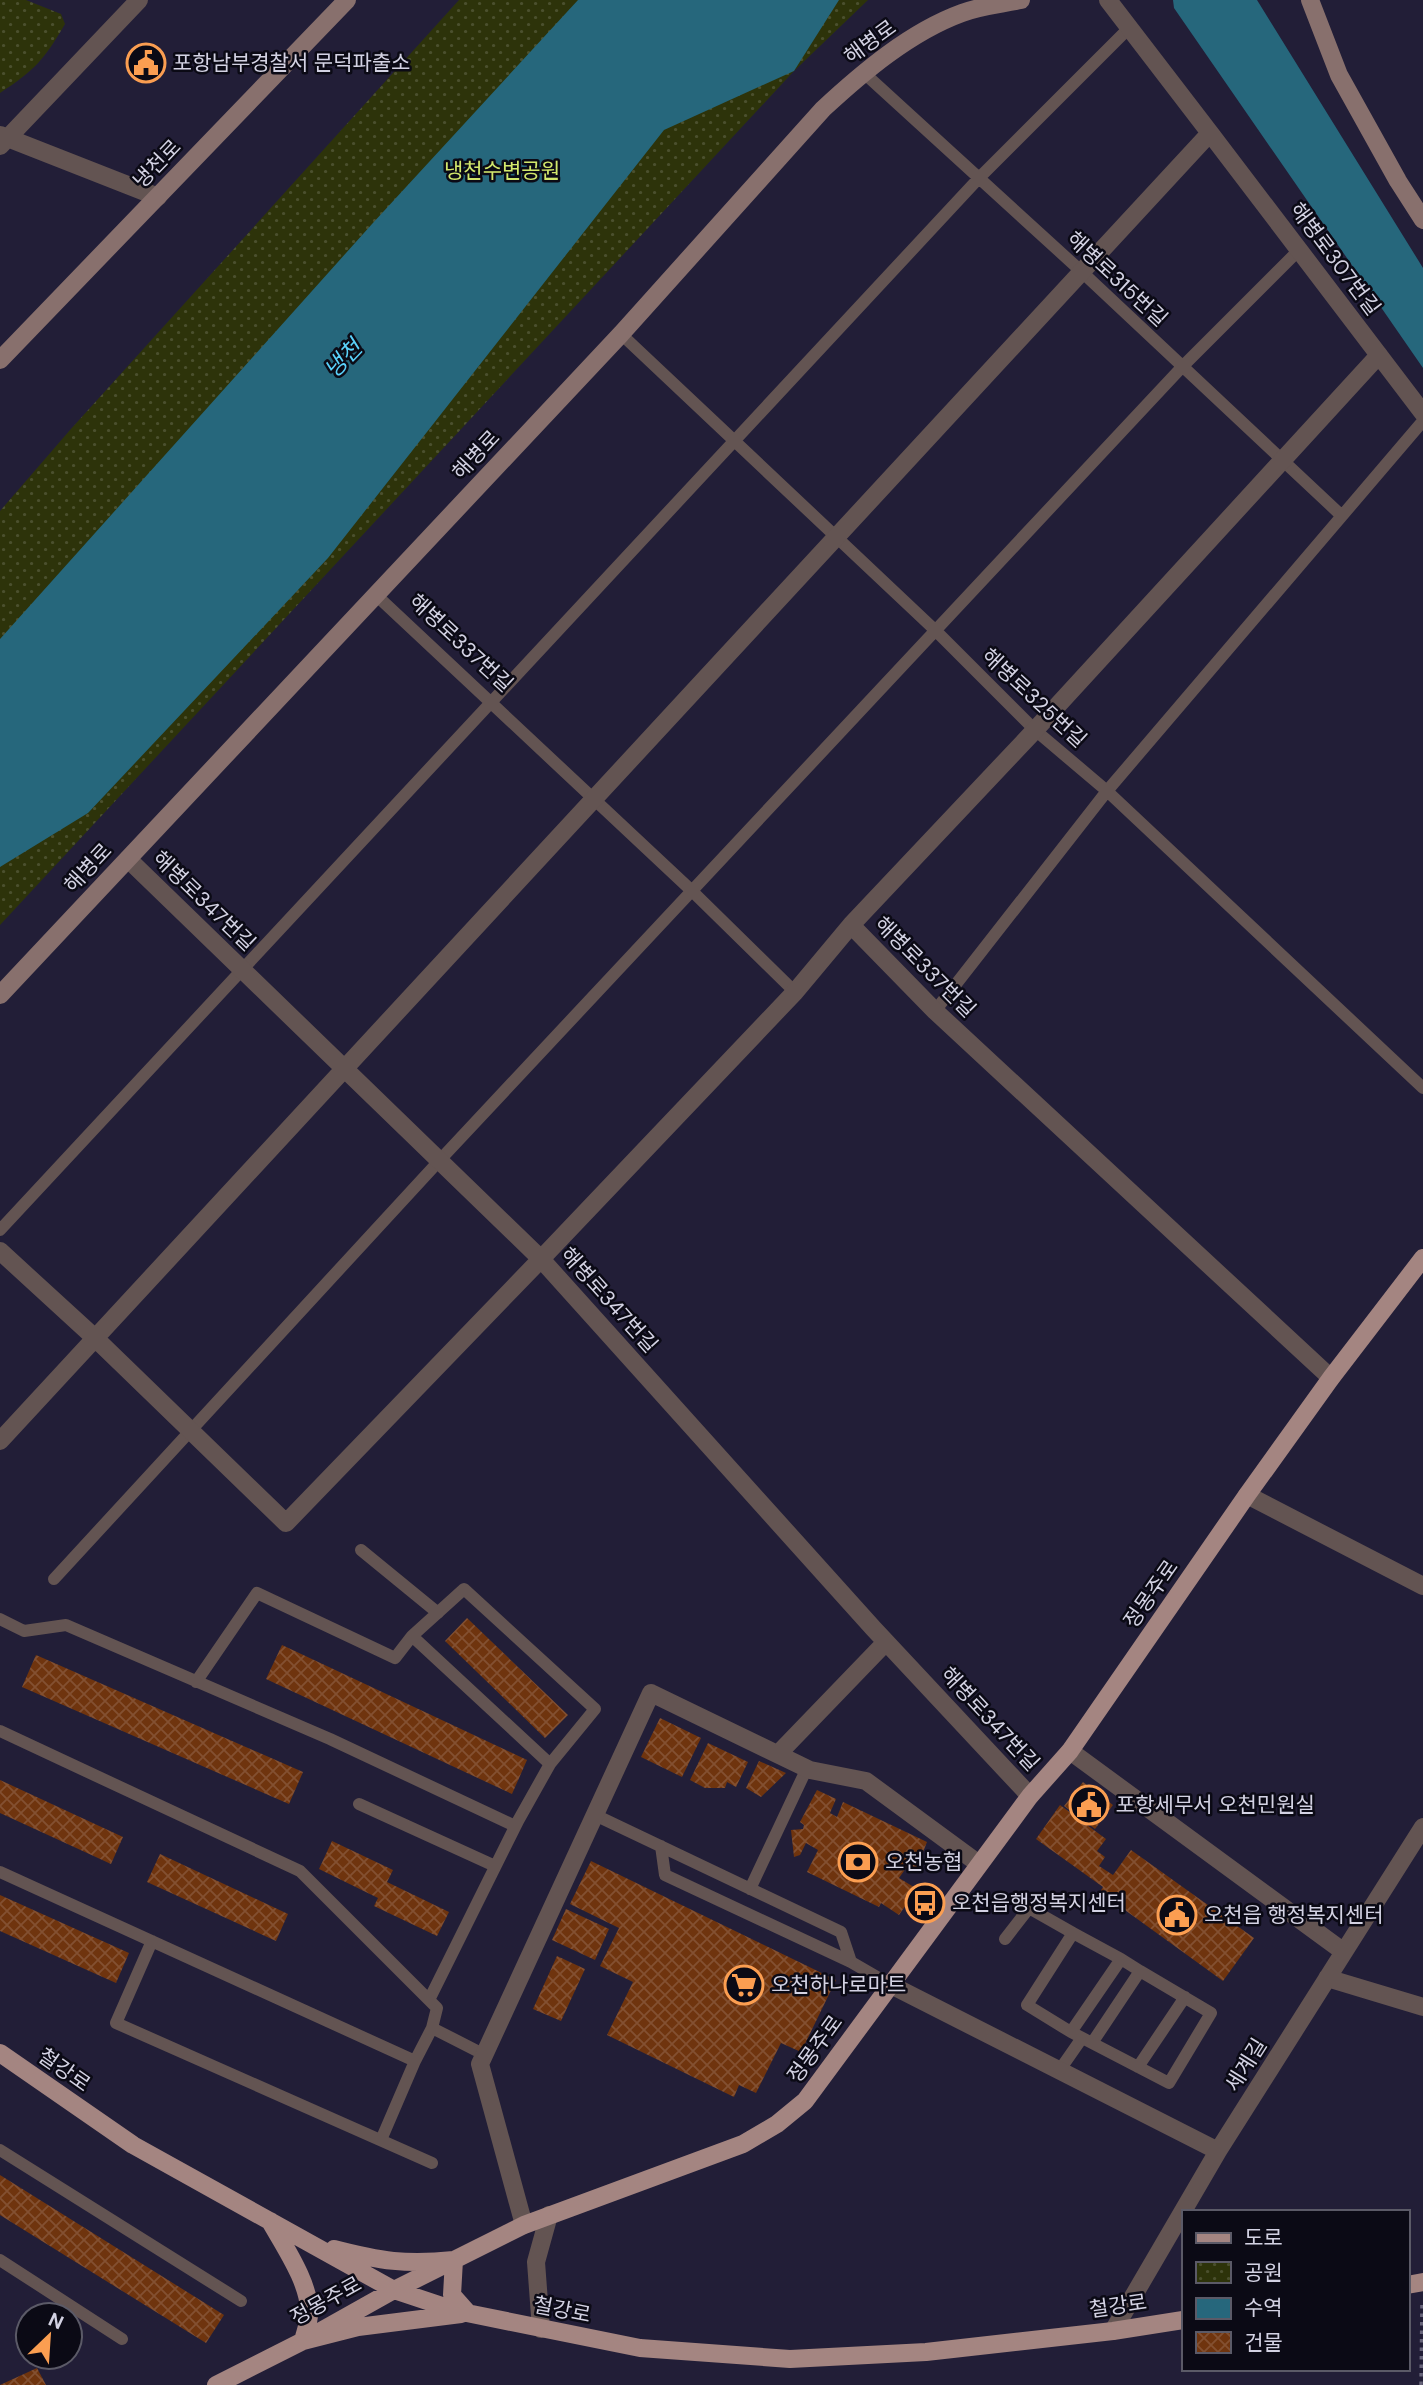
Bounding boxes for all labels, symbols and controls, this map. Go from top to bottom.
street label: 해병로 [838,14,902,70]
public building icon: 포항남부경찰서 문덕파출소 [125,42,167,84]
place label: 포항남부경찰서 문덕파출소 [173,49,410,77]
street label: 냉천로 [127,133,187,195]
park label: 냉천수변공원 [444,157,560,185]
street label: 해병로307번길 [1283,197,1387,321]
street label: 해병로315번길 [1061,225,1173,333]
water label: 냉천 [318,331,370,385]
street label: 해병로 [446,424,506,486]
street label: 해병로337번길 [403,588,519,698]
street label: 해병로325번길 [975,642,1093,754]
street label: 해병로 [58,837,118,899]
street label: 해병로347번길 [146,845,262,957]
street label: 해병로337번길 [868,910,982,1024]
street label: 해병로347번길 [554,1241,664,1359]
street label: 정몽주로 [1117,1554,1185,1634]
street label: 해병로347번길 [934,1661,1046,1777]
public building icon: 포항세무서 오천민원실 [1068,1784,1110,1826]
place label: 포항세무서 오천민원실 [1116,1791,1315,1819]
bank icon: 오천농협 [837,1841,879,1883]
place label: 오천농협 [885,1848,962,1876]
bus stop icon: 오천읍행정복지센터 [904,1882,946,1924]
place label: 오천읍행정복지센터 [952,1889,1126,1917]
public building icon: 오천읍 행정복지센터 [1156,1894,1198,1936]
place label: 오천읍 행정복지센터 [1204,1901,1383,1929]
supermarket icon: 오천하나로마트 [723,1964,765,2006]
place label: 오천하나로마트 [771,1971,906,1999]
street label: 정몽주로 [781,2010,849,2088]
street label: 세계길 [1219,2033,1273,2097]
street label: 철강로 [32,2042,96,2098]
legend [1182,2210,1409,2371]
text: 도로 [1244,2224,1283,2252]
text: 공원 [1244,2259,1283,2287]
street label: 정몽주로 [285,2270,367,2332]
street label: 철강로 [1087,2288,1149,2324]
street label: 철강로 [531,2291,593,2329]
text: 수역 [1244,2294,1283,2322]
north arrow [14,2301,84,2371]
text: N [44,2307,68,2335]
text: 건물 [1244,2329,1283,2357]

